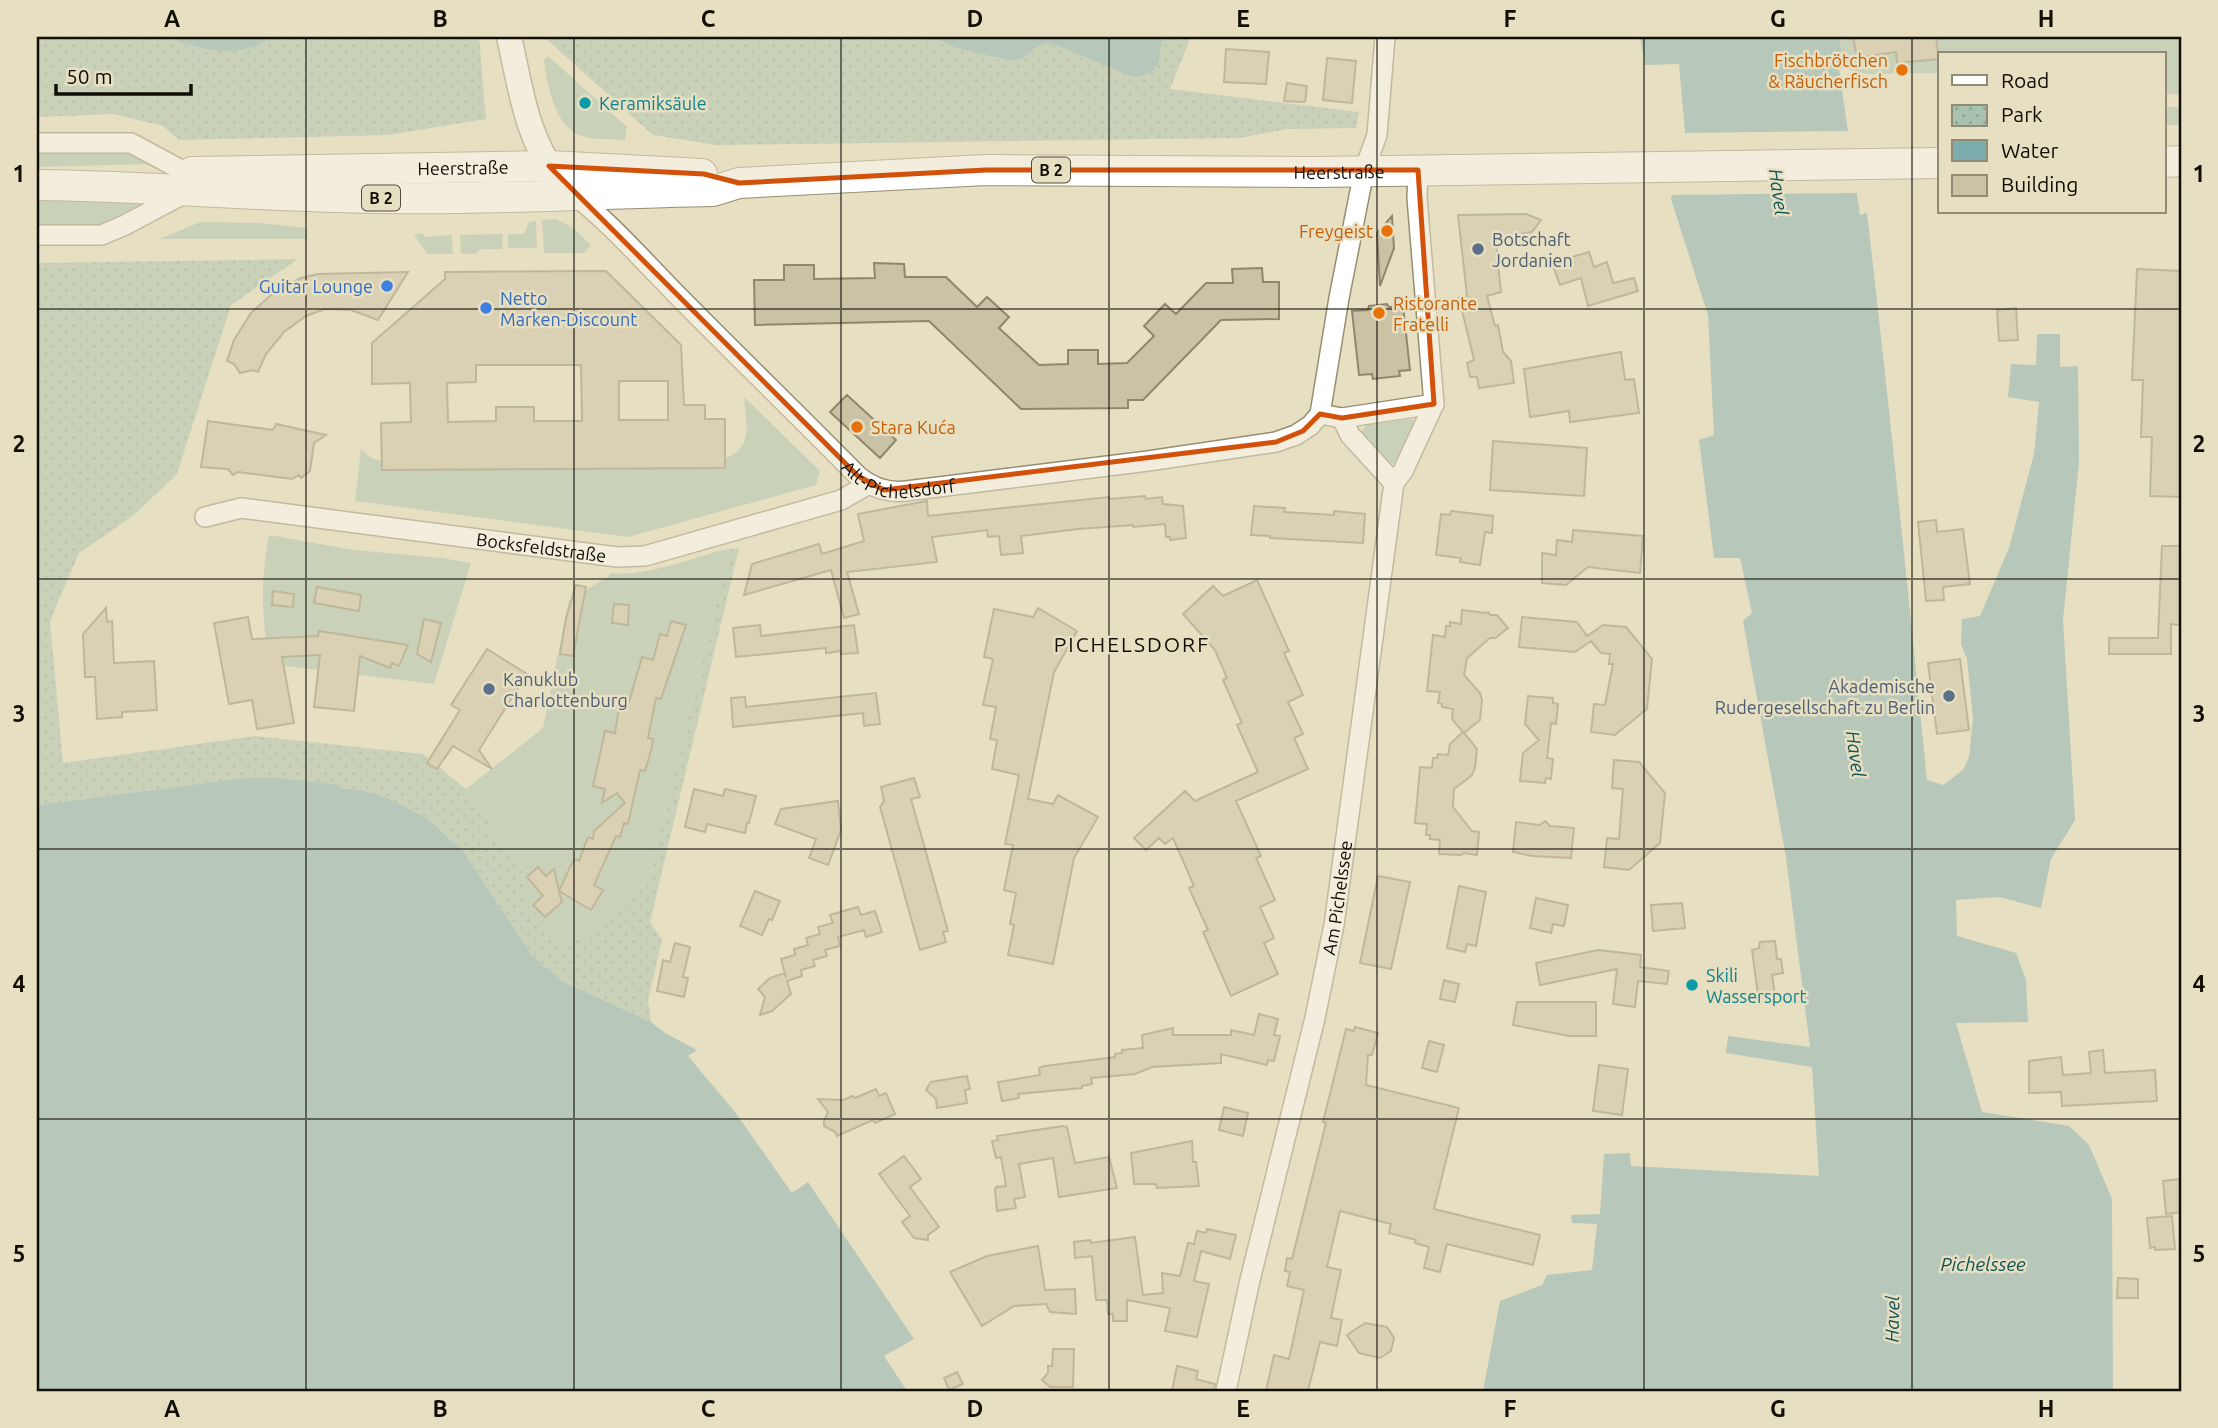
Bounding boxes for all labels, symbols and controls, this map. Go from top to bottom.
text: A [164,6,180,31]
text: B [432,6,448,31]
text: C [701,6,716,31]
text: D [967,6,983,31]
text: E [1236,6,1250,31]
text: F [1504,6,1517,31]
text: G [1770,6,1786,31]
text: H [2038,6,2054,31]
place label: Fischbrötchen & Räucherfisch [1768,50,1888,91]
scale bar [56,52,191,96]
legend [1938,52,2166,214]
marker: Fischbrötchen & Räucherfisch [1894,62,1910,78]
text: 50 m [66,64,113,88]
text: Road [2001,68,2049,92]
place label: Keramiksäule [599,93,707,113]
marker: Keramiksäule [577,95,593,111]
text: Park [2001,102,2043,126]
text: Water [2001,138,2059,162]
street label: Heerstraße [417,157,509,178]
road number: B 2 [1032,158,1070,182]
text: 1 [13,161,25,186]
street label: Heerstraße [1294,161,1385,182]
text: 1 [2193,161,2205,186]
water label: Havel [1765,167,1793,217]
text: Building [2001,172,2078,196]
road number: B 2 [362,186,400,210]
place label: Freygeist [1299,221,1373,241]
marker: Freygeist [1379,223,1395,239]
place label: Botschaft Jordanien [1492,229,1573,270]
marker: Botschaft Jordanien [1470,241,1486,257]
place label: Guitar Lounge [259,276,373,296]
marker: Guitar Lounge [379,278,395,294]
place label: Netto Marken-Discount [500,288,637,329]
place label: Ristorante Fratelli [1393,293,1477,334]
marker: Netto Marken-Discount [478,300,494,316]
marker: Ristorante Fratelli [1371,305,1387,321]
place label: Stara Kuća [871,417,956,437]
marker: Stara Kuća [849,419,865,435]
text: 2 [13,431,25,456]
text: 2 [2193,431,2205,456]
street label: Alt-Pichelsdorf [838,456,957,502]
street label: Bocksfeldstraße [475,529,608,566]
district label: PICHELSDORF [1054,632,1210,656]
place label: Kanuklub Charlottenburg [503,669,628,710]
place label: Akademische Rudergesellschaft zu Berlin [1715,676,1935,717]
marker: Kanuklub Charlottenburg [481,681,497,697]
marker: Akademische Rudergesellschaft zu Berlin [1941,688,1957,704]
text: 3 [13,701,25,726]
text: 3 [2193,701,2205,726]
water label: Havel [1842,729,1870,779]
street label: Am Pichelssee [1318,839,1355,956]
place label: Skili Wassersport [1706,965,1807,1006]
text: 4 [13,971,26,996]
text: 4 [2193,971,2206,996]
marker: Skili Wassersport [1684,977,1700,993]
text: 5 [13,1241,25,1266]
text: 5 [2193,1241,2205,1266]
water label: Pichelssee [1940,1253,2026,1275]
water label: Havel [1881,1295,1903,1343]
text: A [164,1396,180,1421]
text: B [432,1396,448,1421]
text: C [701,1396,716,1421]
text: D [967,1396,983,1421]
text: E [1236,1396,1250,1421]
text: F [1504,1396,1517,1421]
text: G [1770,1396,1786,1421]
text: H [2038,1396,2054,1421]

